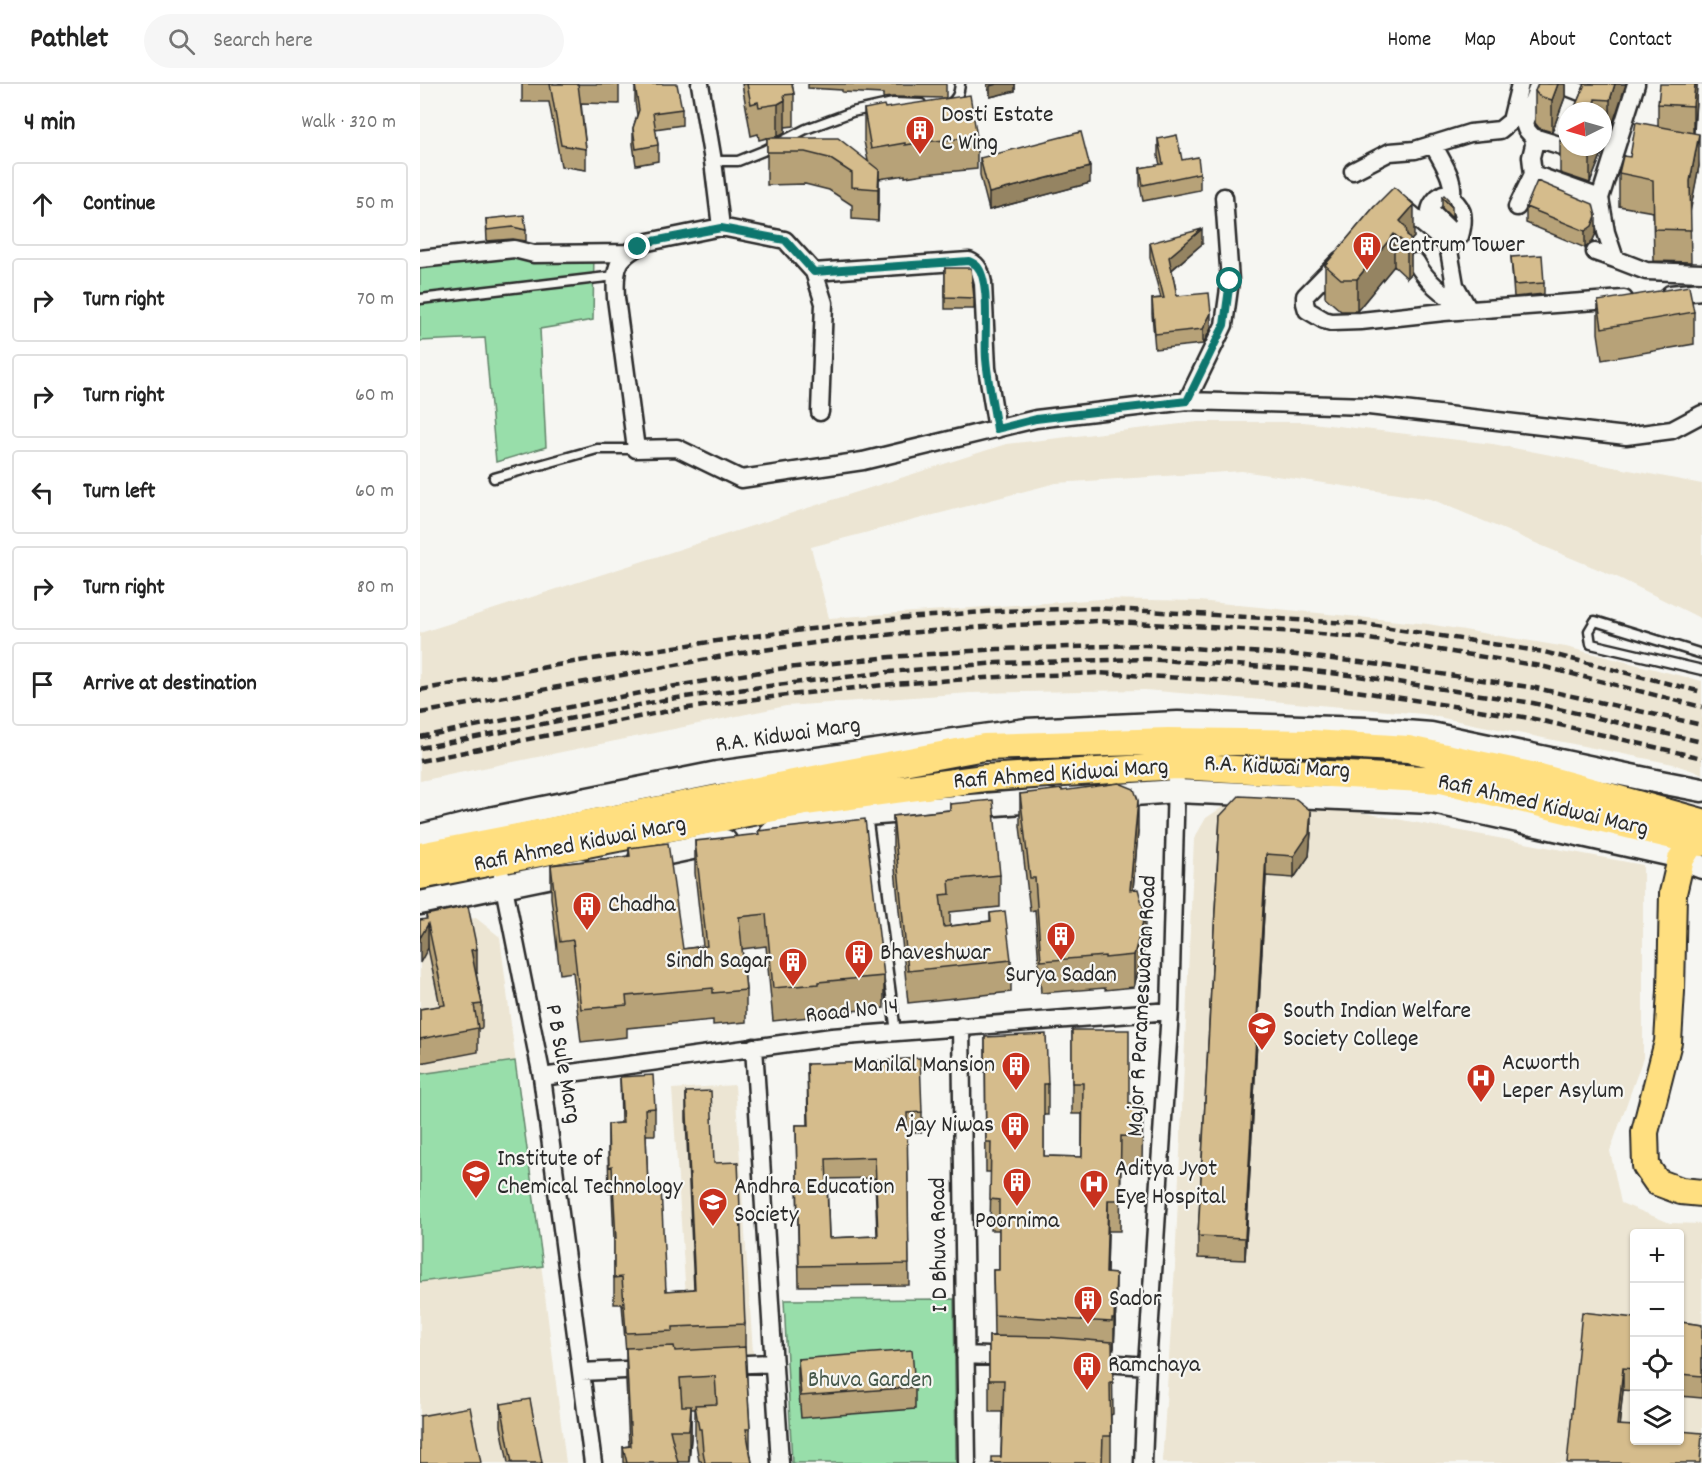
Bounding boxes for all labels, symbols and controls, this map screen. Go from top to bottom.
search box [144,14,564,68]
text: Pathlet [30,21,108,61]
icon: search [165,25,198,58]
text: Search here [213,26,313,57]
text: Home [1387,26,1431,56]
text: Map [1464,26,1496,56]
text: About [1529,26,1576,56]
text: Contact [1609,26,1672,56]
place label: Dosti Estate C Wing [941,99,1053,161]
north arrow [1558,102,1612,156]
text: 4 min [24,105,75,142]
text: Walk · 320 m [302,109,396,137]
building icon: Dosti Estate C Wing [904,114,936,156]
icon: ahead [26,188,59,221]
text: Continue [83,189,155,220]
text: 50 m [356,190,394,218]
place label: Centrum Tower [1388,229,1525,263]
building icon: Centrum Tower [1351,230,1383,272]
route end [624,233,650,259]
route start [1216,267,1242,293]
icon: right [26,284,59,317]
text: Turn right [83,285,165,316]
text: 70 m [357,286,394,314]
icon: right [26,380,59,413]
text: Turn right [83,381,165,412]
text: 60 m [355,382,394,410]
icon: left [26,476,59,509]
text: Turn left [83,477,155,508]
text: 60 m [355,478,394,506]
icon: right [26,572,59,605]
text: Turn right [83,573,165,604]
text: 80 m [357,574,394,602]
icon: arrive [26,668,59,701]
text: Arrive at destination [83,669,257,700]
street label: R.A. Kidwai Marg [713,709,863,763]
street label: R.A. Kidwai Marg [1203,747,1351,789]
street label: Rafi Ahmed Kidwai Marg [952,751,1170,799]
street label: Rafi Ahmed Kidwai Marg [1434,765,1652,847]
street label: Rafi Ahmed Kidwai Marg [471,808,689,882]
street label: Major R Parameswaran Road [1119,874,1167,1138]
place label: Chadha [608,889,676,923]
building icon: Chadha [571,890,603,932]
building icon: Surya Sadan [1045,920,1077,962]
place label: Bhaveshwar [880,937,991,971]
building icon: Bhaveshwar [843,938,875,980]
place label: Sindh Sagar [666,945,772,979]
building icon: Sindh Sagar [777,946,809,988]
place label: Surya Sadan [1005,959,1117,993]
street label: Road No 14 [804,990,900,1034]
place label: South Indian Welfare Society College [1283,995,1471,1057]
street label: P B Sule Marg [535,1002,589,1126]
school or university icon: South Indian Welfare Society College [1246,1010,1278,1052]
place label: Acworth Leper Asylum [1502,1047,1624,1109]
place label: Manilal Mansion [853,1049,995,1083]
building icon: Manilal Mansion [1000,1050,1032,1092]
hospital icon: Acworth Leper Asylum [1465,1062,1497,1104]
place label: Ajay Niwas [895,1109,994,1143]
building icon: Ajay Niwas [999,1110,1031,1152]
place label: Institute of Chemical Technology [497,1143,684,1205]
place label: Aditya Jyot Eye Hospital [1115,1153,1226,1215]
school or university icon: Institute of Chemical Technology [460,1158,492,1200]
building icon: Poornima [1001,1166,1033,1208]
hospital icon: Aditya Jyot Eye Hospital [1078,1168,1110,1210]
place label: Andhra Education Society [734,1171,895,1233]
street label: I D Bhuva Road [922,1177,958,1313]
school or university icon: Andhra Education Society [697,1186,729,1228]
place label: Poornima [975,1205,1060,1239]
map controls [1630,1229,1684,1445]
button: + [1630,1229,1684,1283]
place label: Sador [1109,1283,1162,1317]
button: − [1630,1283,1684,1337]
building icon: Sador [1072,1284,1104,1326]
button: locate [1630,1337,1684,1391]
place label: Ramchaya [1108,1349,1201,1383]
building icon: Ramchaya [1071,1350,1103,1392]
park label: Bhuva Garden [808,1364,932,1398]
button: layers [1630,1391,1684,1445]

